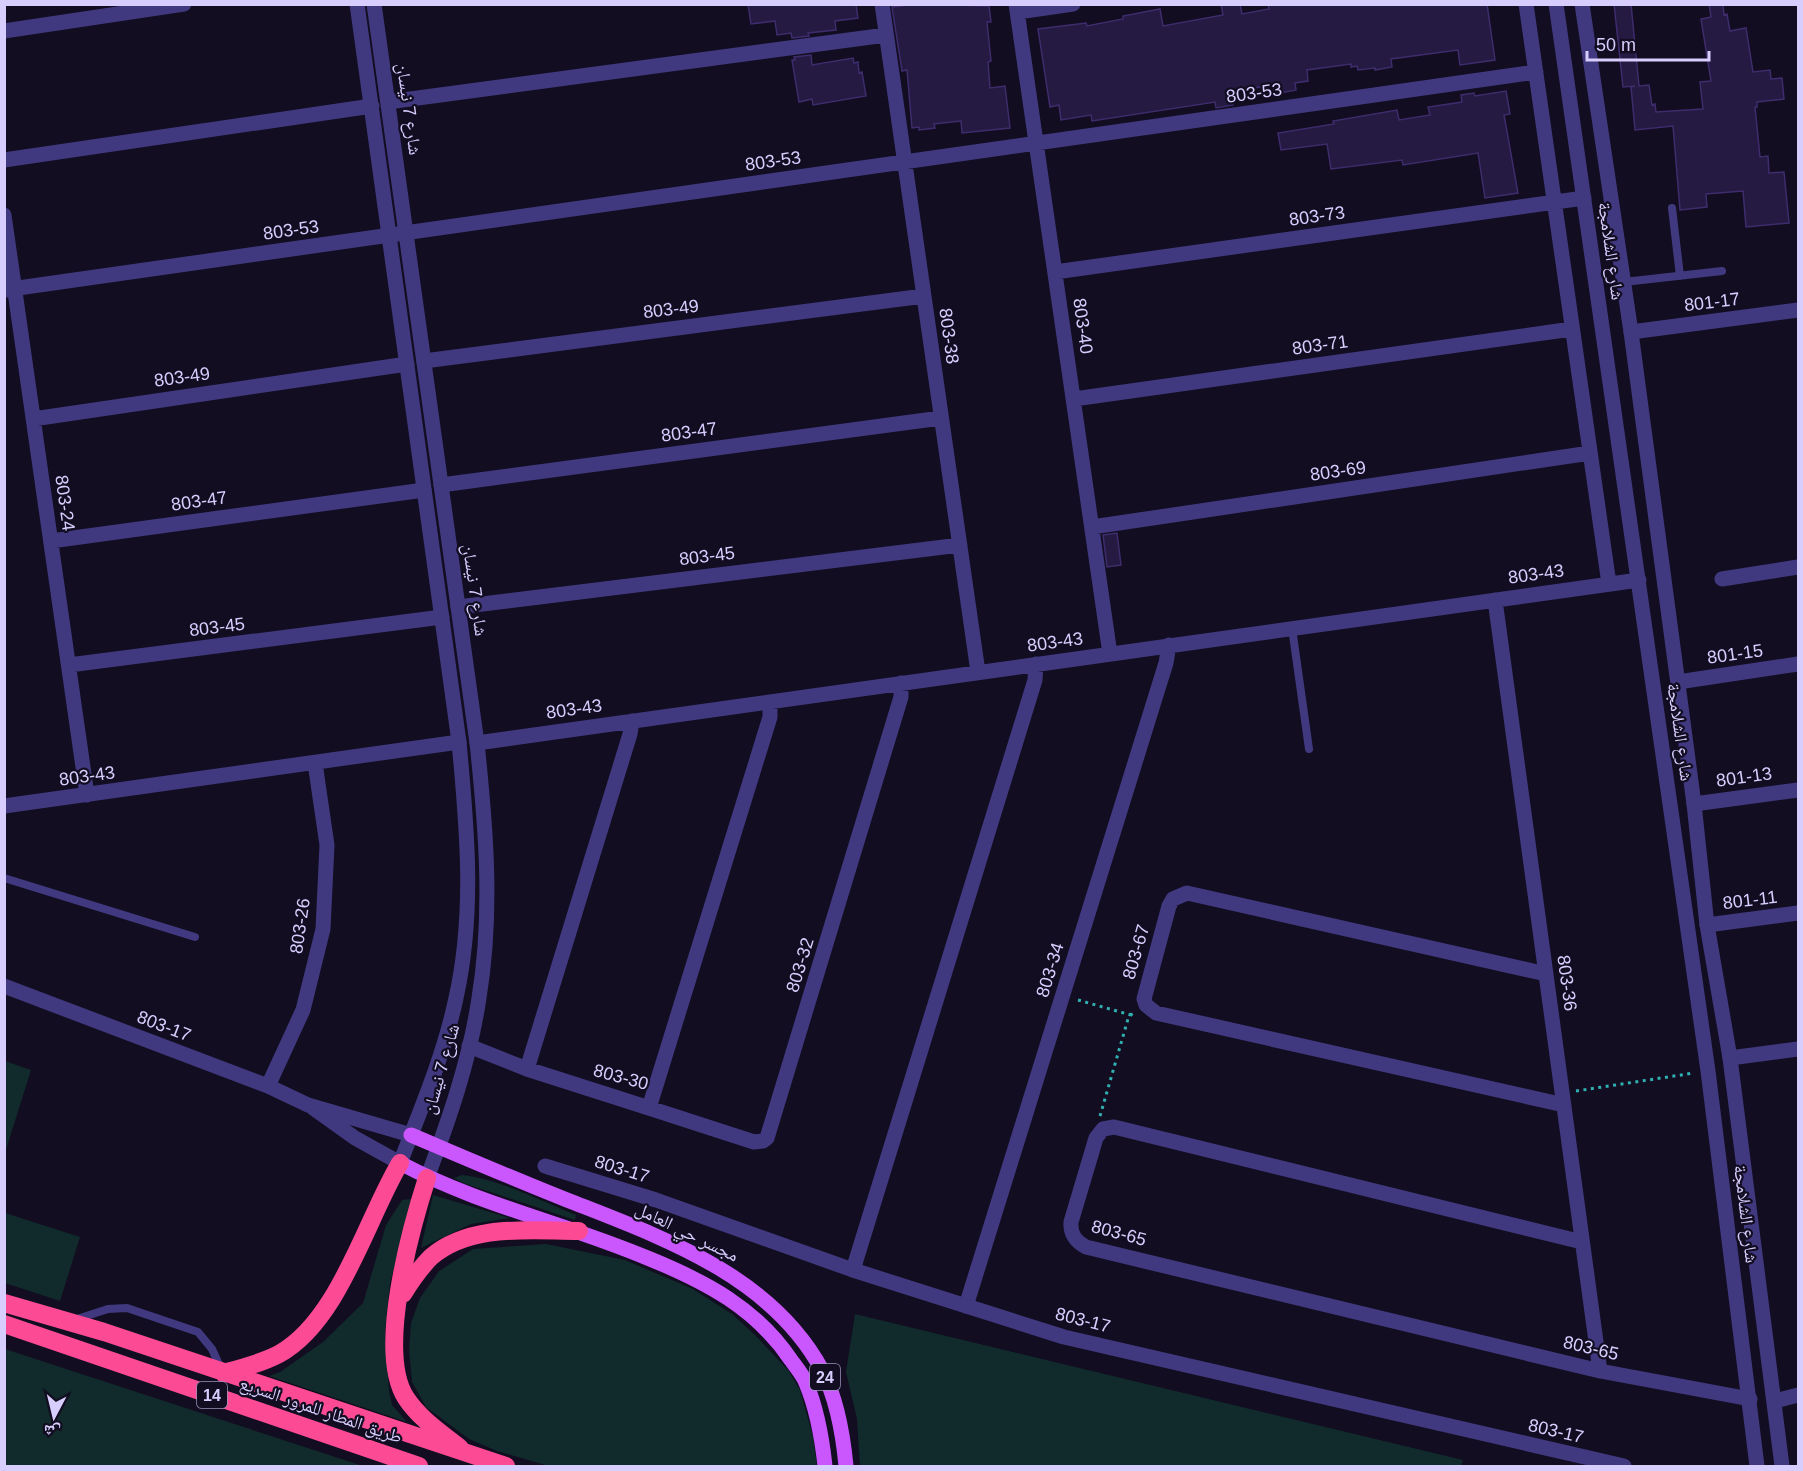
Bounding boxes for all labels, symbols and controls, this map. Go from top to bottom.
scale bar [1587,24,1708,62]
text: 50 m [1596,35,1636,55]
street label: شارع 7 نيسان [392,62,425,156]
street label: 803-53 [1225,79,1283,107]
street label: 803-53 [744,147,802,175]
street label: شارع الشلامجة [1593,201,1628,301]
street label: 803-73 [1288,202,1346,230]
street label: 803-53 [262,216,320,244]
street label: 801-17 [1683,289,1741,315]
street label: 803-49 [642,296,700,322]
street label: 803-40 [1069,297,1097,355]
street label: 803-38 [935,307,963,365]
street label: 803-71 [1291,331,1349,359]
street label: 803-49 [153,363,211,391]
street label: 803-47 [660,418,718,446]
street label: 803-69 [1309,457,1367,485]
street label: 803-24 [51,474,79,532]
street label: 803-47 [170,487,228,515]
street label: شارع 7 نيسان [458,543,491,637]
street label: 803-45 [678,543,736,569]
street label: 803-43 [1507,560,1565,588]
street label: 803-45 [188,614,246,640]
street label: 803-43 [1026,628,1084,656]
street label: 801-15 [1706,640,1764,668]
street label: شارع الشلامجة [1662,682,1697,782]
street label: 803-43 [545,695,603,723]
street label: 803-43 [58,762,116,790]
street label: 801-13 [1715,763,1773,791]
street label: 801-11 [1722,887,1778,913]
street label: 803-26 [286,897,314,955]
street label: 803-67 [1119,922,1153,982]
street label: 803-32 [782,935,818,995]
street label: 803-34 [1032,940,1068,1000]
street label: 803-36 [1553,954,1581,1012]
street label: 803-17 [134,1007,194,1045]
street label: شارع 7 نيسان [419,1022,464,1117]
street label: 803-30 [591,1060,651,1094]
street label: 803-17 [592,1151,652,1187]
street label: شارع الشلامجة [1729,1164,1762,1264]
street label: مجسر حي العامل [630,1198,742,1270]
street label: 803-65 [1089,1216,1149,1250]
street label: 803-17 [1053,1304,1113,1336]
street label: 803-65 [1561,1332,1621,1364]
road number: 24 [810,1364,840,1390]
street label: طريق المطار للمرور السريع [236,1373,405,1449]
road number: 14 [197,1382,227,1408]
north arrow [24,1387,84,1447]
street label: 803-17 [1526,1415,1586,1447]
text: ش [43,1421,62,1441]

